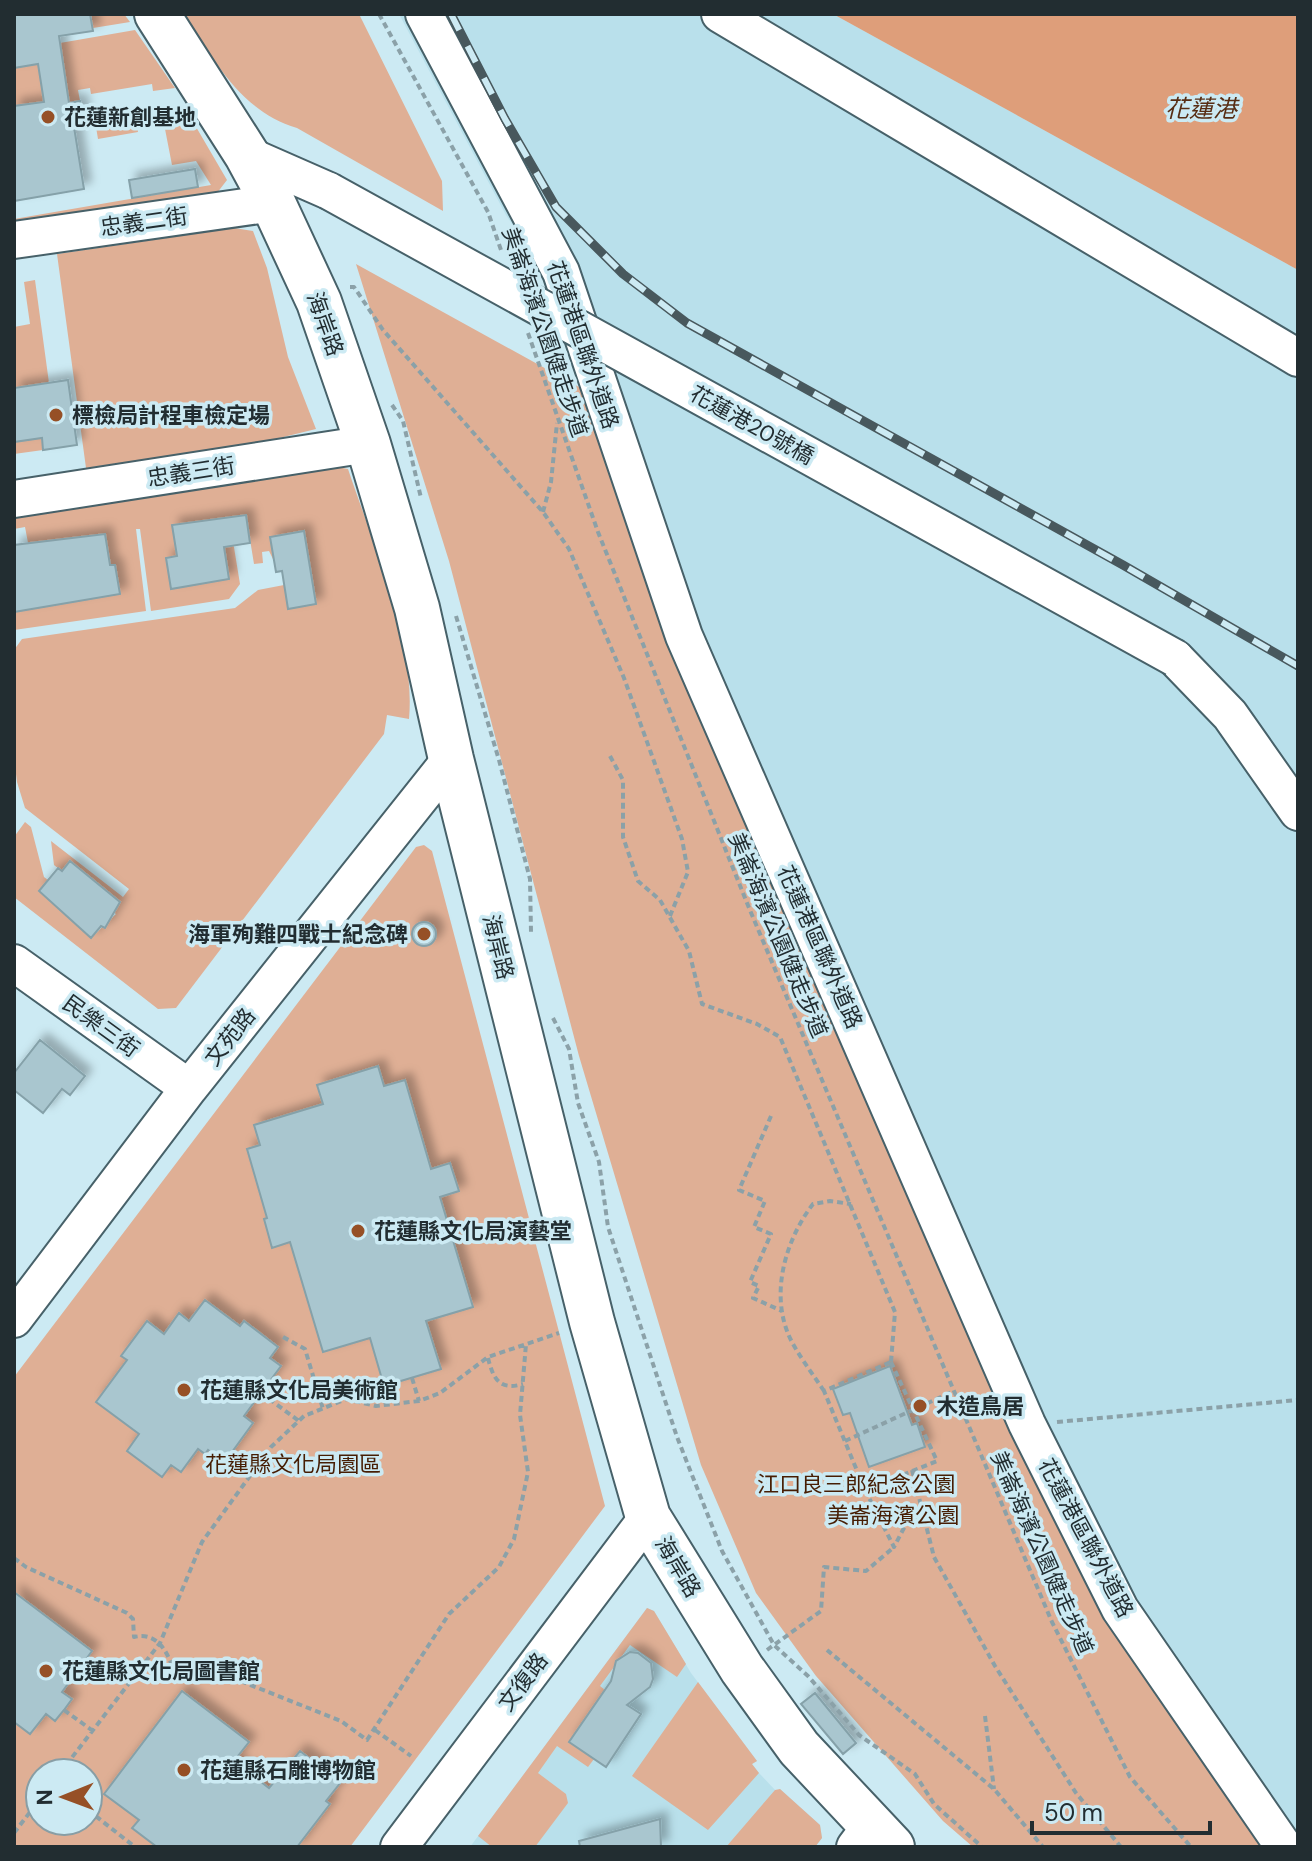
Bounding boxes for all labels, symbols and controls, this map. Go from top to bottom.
water label: 花蓮港 [1165,93,1240,124]
place label: 花蓮新創基地 [64,103,196,132]
marker: 花蓮新創基地 [39,108,57,126]
street label: 忠義二街 [98,202,190,242]
street label: 美崙海濱公園健走步道 [495,223,595,441]
street label: 花蓮港區聯外道路 [541,257,625,433]
street label: 海岸路 [300,288,350,360]
street label: 花蓮港20號橋 [685,379,819,471]
place label: 標檢局計程車檢定場 [72,401,270,430]
marker: 標檢局計程車檢定場 [47,406,65,424]
street label: 忠義三街 [145,451,237,493]
street label: 美崙海濱公園健走步道 [722,828,834,1042]
street label: 花蓮港區聯外道路 [771,861,869,1033]
street label: 海岸路 [476,911,520,983]
place label: 海軍殉難四戰士紀念碑 [188,920,408,949]
marker: 海軍殉難四戰士紀念碑 [415,925,433,943]
street label: 民樂三街 [57,988,145,1064]
street label: 文苑路 [198,1002,262,1072]
place label: 花蓮縣文化局演藝堂 [374,1217,572,1246]
marker: 花蓮縣文化局演藝堂 [349,1222,367,1240]
place label: 花蓮縣文化局美術館 [200,1376,398,1405]
marker: 花蓮縣文化局美術館 [175,1381,193,1399]
place label: 木造鳥居 [936,1392,1024,1421]
marker: 木造鳥居 [911,1397,929,1415]
street label: 美崙海濱公園健走步道 [984,1447,1100,1659]
park label: 花蓮縣文化局園區 [205,1450,381,1479]
street label: 花蓮港區聯外道路 [1032,1453,1140,1623]
park label: 江口良三郎紀念公園 [757,1470,955,1499]
park label: 美崙海濱公園 [827,1501,959,1530]
street label: 海岸路 [649,1531,707,1603]
street label: 文復路 [492,1647,554,1717]
place label: 花蓮縣文化局圖書館 [62,1657,260,1686]
marker: 花蓮縣文化局圖書館 [37,1662,55,1680]
place label: 花蓮縣石雕博物館 [200,1756,376,1785]
north arrow [24,1757,104,1837]
marker: 花蓮縣石雕博物館 [175,1761,193,1779]
scale bar [1032,1785,1210,1835]
text: N [30,1789,59,1806]
text: 50 m [1044,1797,1103,1828]

